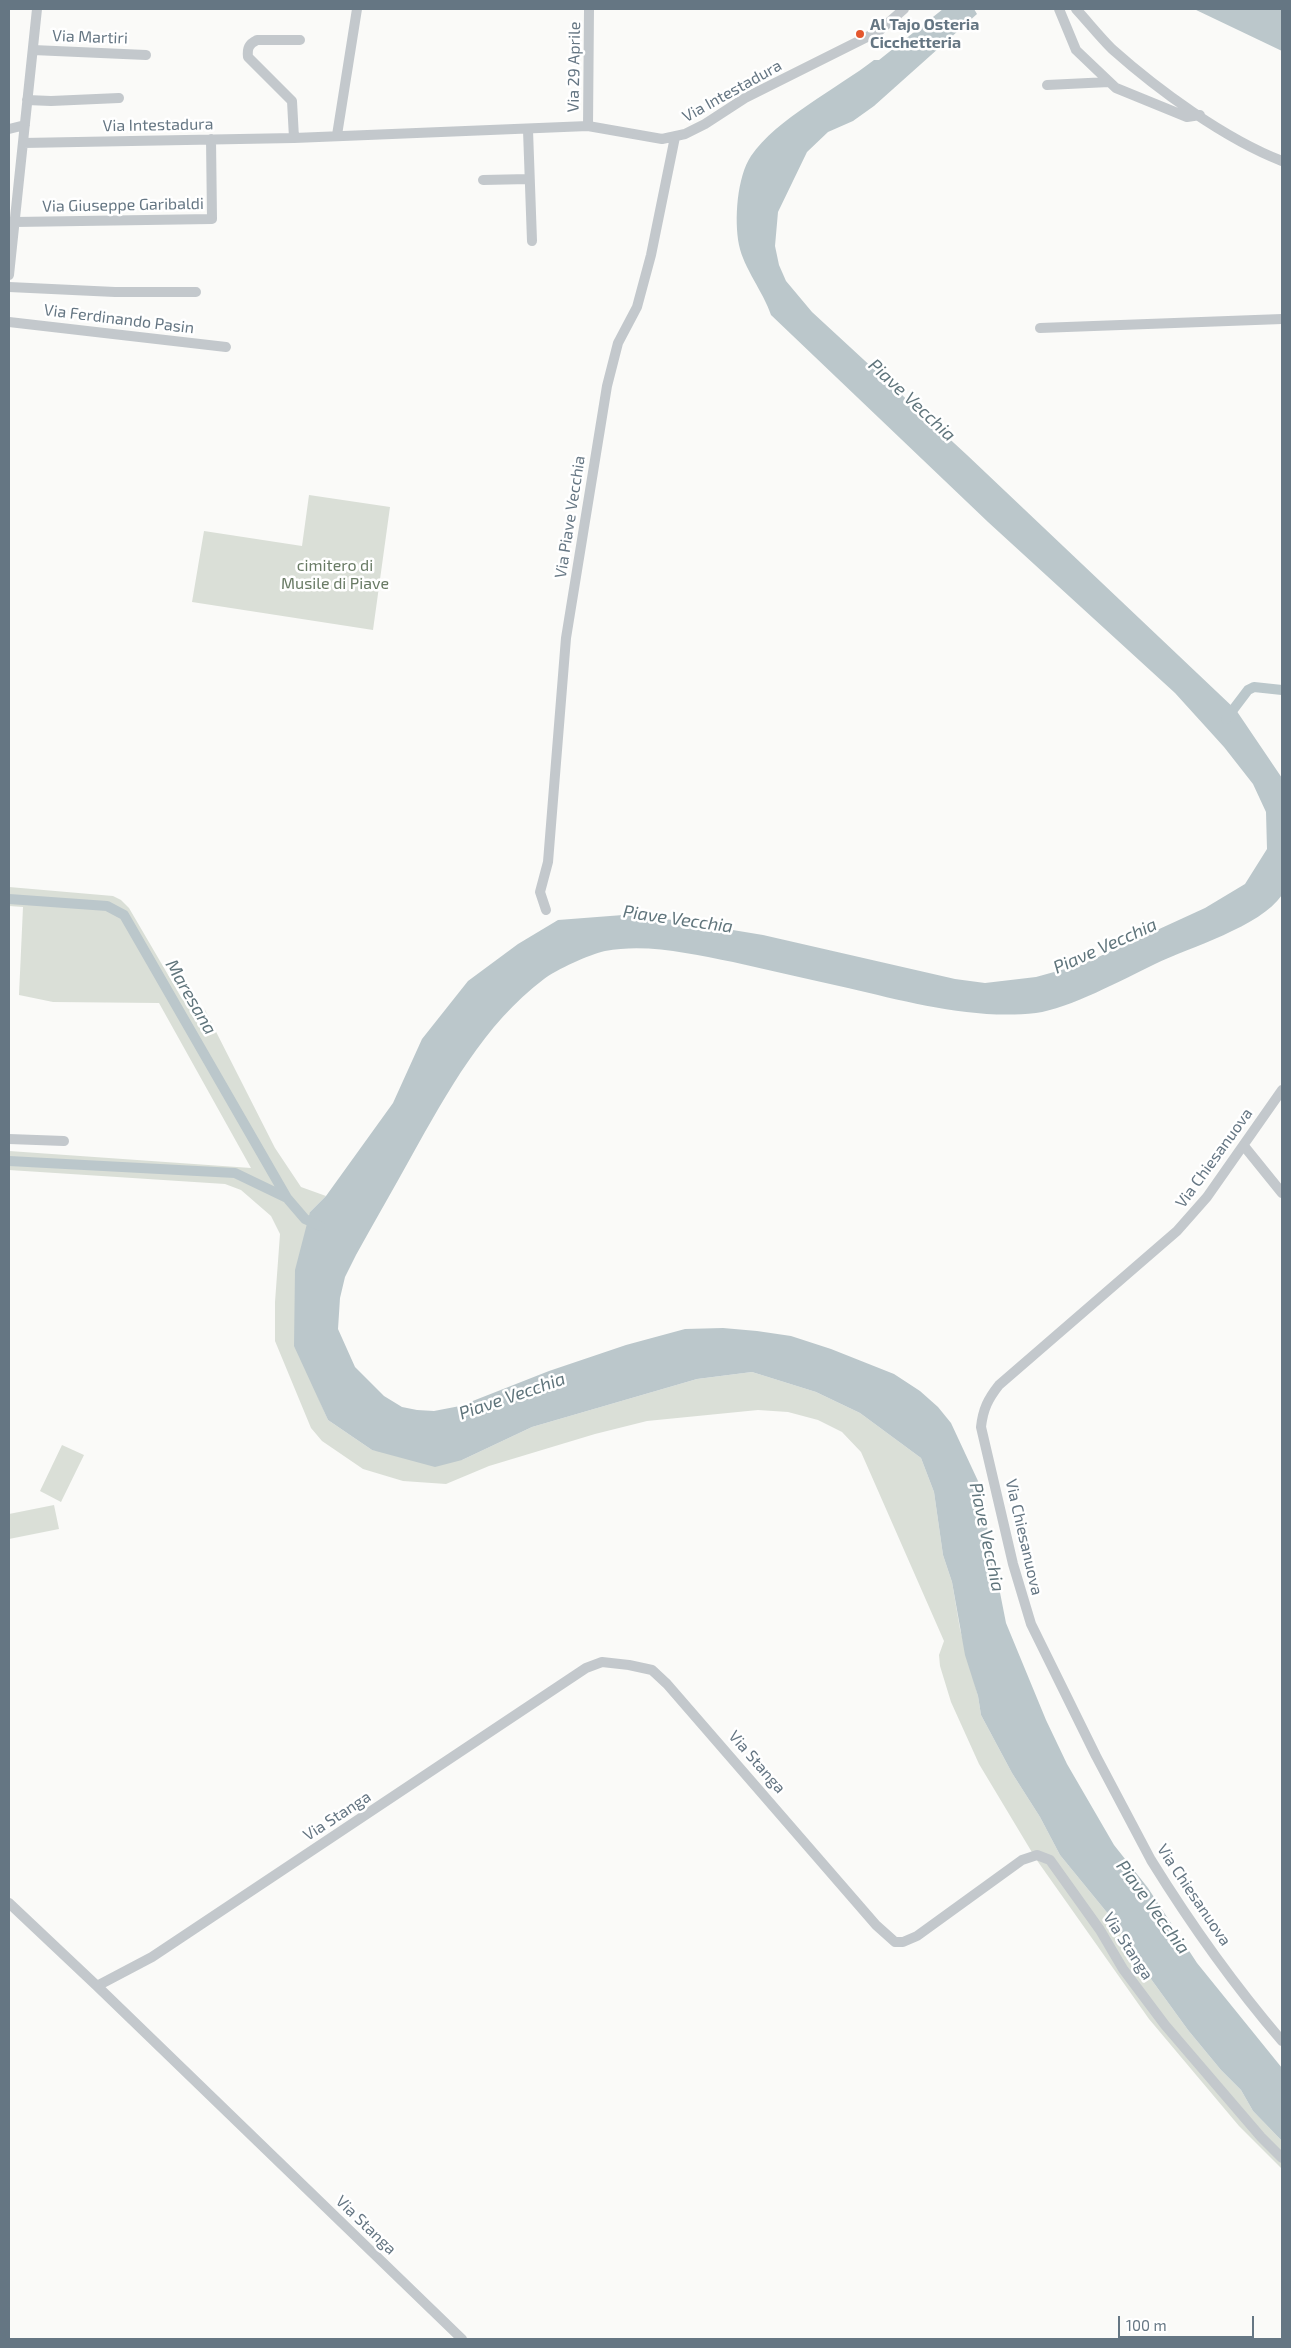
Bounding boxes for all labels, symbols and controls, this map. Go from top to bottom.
place label: Al Tajo Osteria Cicchetteria [870,15,979,53]
street label: Via 29 Aprile [564,21,584,113]
street label: Via Martiri [52,26,128,48]
marker: Al Tajo Osteria Cicchetteria [854,28,866,40]
street label: Via Intestadura [679,56,785,126]
street label: Via Intestadura [102,114,214,136]
street label: Via Giuseppe Garibaldi [42,194,204,216]
street label: Via Ferdinando Pasin [43,300,195,338]
water label: Piave Vecchia [864,354,960,446]
street label: Via Piave Vecchia [551,454,589,580]
park label: cimitero di Musile di Piave [281,556,389,594]
water label: Piave Vecchia [622,901,734,937]
water label: Piave Vecchia [1050,914,1160,978]
water label: Maresana [161,956,221,1038]
street label: Via Chiesanuova [1171,1104,1257,1212]
water label: Piave Vecchia [456,1368,568,1424]
street label: Via Chiesanuova [1001,1477,1047,1597]
water label: Piave Vecchia [965,1481,1009,1593]
street label: Via Stanga [725,1727,789,1797]
street label: Via Stanga [300,1787,374,1845]
street label: Via Chiesanuova [1153,1840,1235,1950]
water label: Piave Vecchia [1112,1856,1194,1958]
street label: Via Stanga [1099,1909,1157,1983]
street label: Via Stanga [332,2191,400,2259]
scale bar [1121,2306,1257,2338]
text: 100 m [1126,2316,1167,2334]

